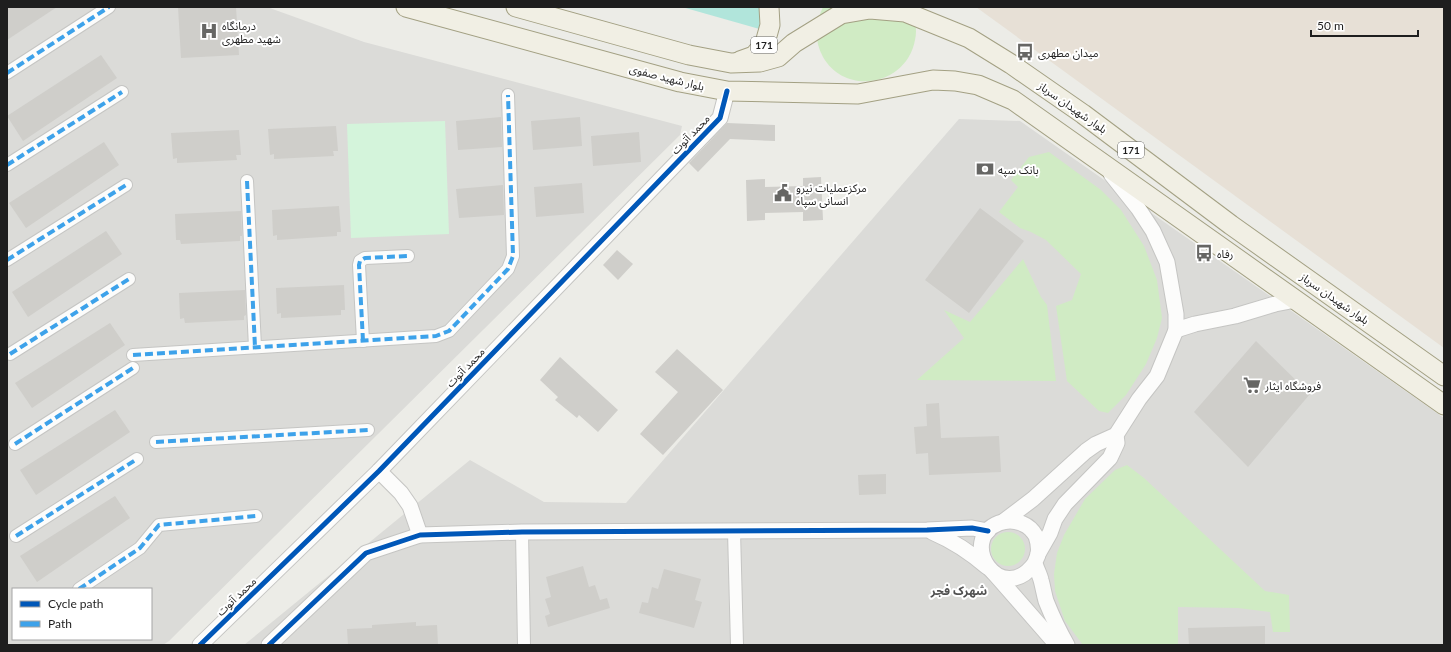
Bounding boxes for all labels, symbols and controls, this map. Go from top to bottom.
scale bar [1311,12,1418,38]
text: 50 m [1317,18,1344,33]
place label: درمانگاه شهید مطهری [222,19,281,46]
hospital icon: درمانگاه شهید مطهری [199,21,219,41]
road number: 171 [751,37,777,53]
bus stop icon: میدان مطهری [1015,42,1035,62]
place label: میدان مطهری [1038,46,1099,60]
street label: بلوار شهید صفوی [628,61,706,94]
street label: بلوار شهیدان سرباز [1035,78,1110,136]
street label: محمد آتوت [668,111,713,157]
road number: 171 [1118,142,1144,158]
bank icon: بانک سپه [975,159,995,179]
place label: بانک سپه [998,163,1039,178]
place label: مرکزعملیات نیرو انسانی سپاه [796,181,867,209]
public building icon: مرکزعملیات نیرو انسانی سپاه [773,183,793,203]
bus stop icon: رفاه [1194,243,1214,263]
place label: رفاه [1217,247,1233,261]
street label: بلوار شهیدان سرباز [1297,269,1372,327]
street label: محمد آتوت [443,344,488,390]
supermarket icon: فروشگاه ایثار [1242,375,1262,395]
place label: فروشگاه ایثار [1264,379,1321,393]
street label: محمد آتوت [214,574,259,619]
district label: شهرک فجر [930,583,987,598]
legend [12,588,152,640]
text: Cycle path [48,596,103,611]
text: Path [48,616,72,631]

